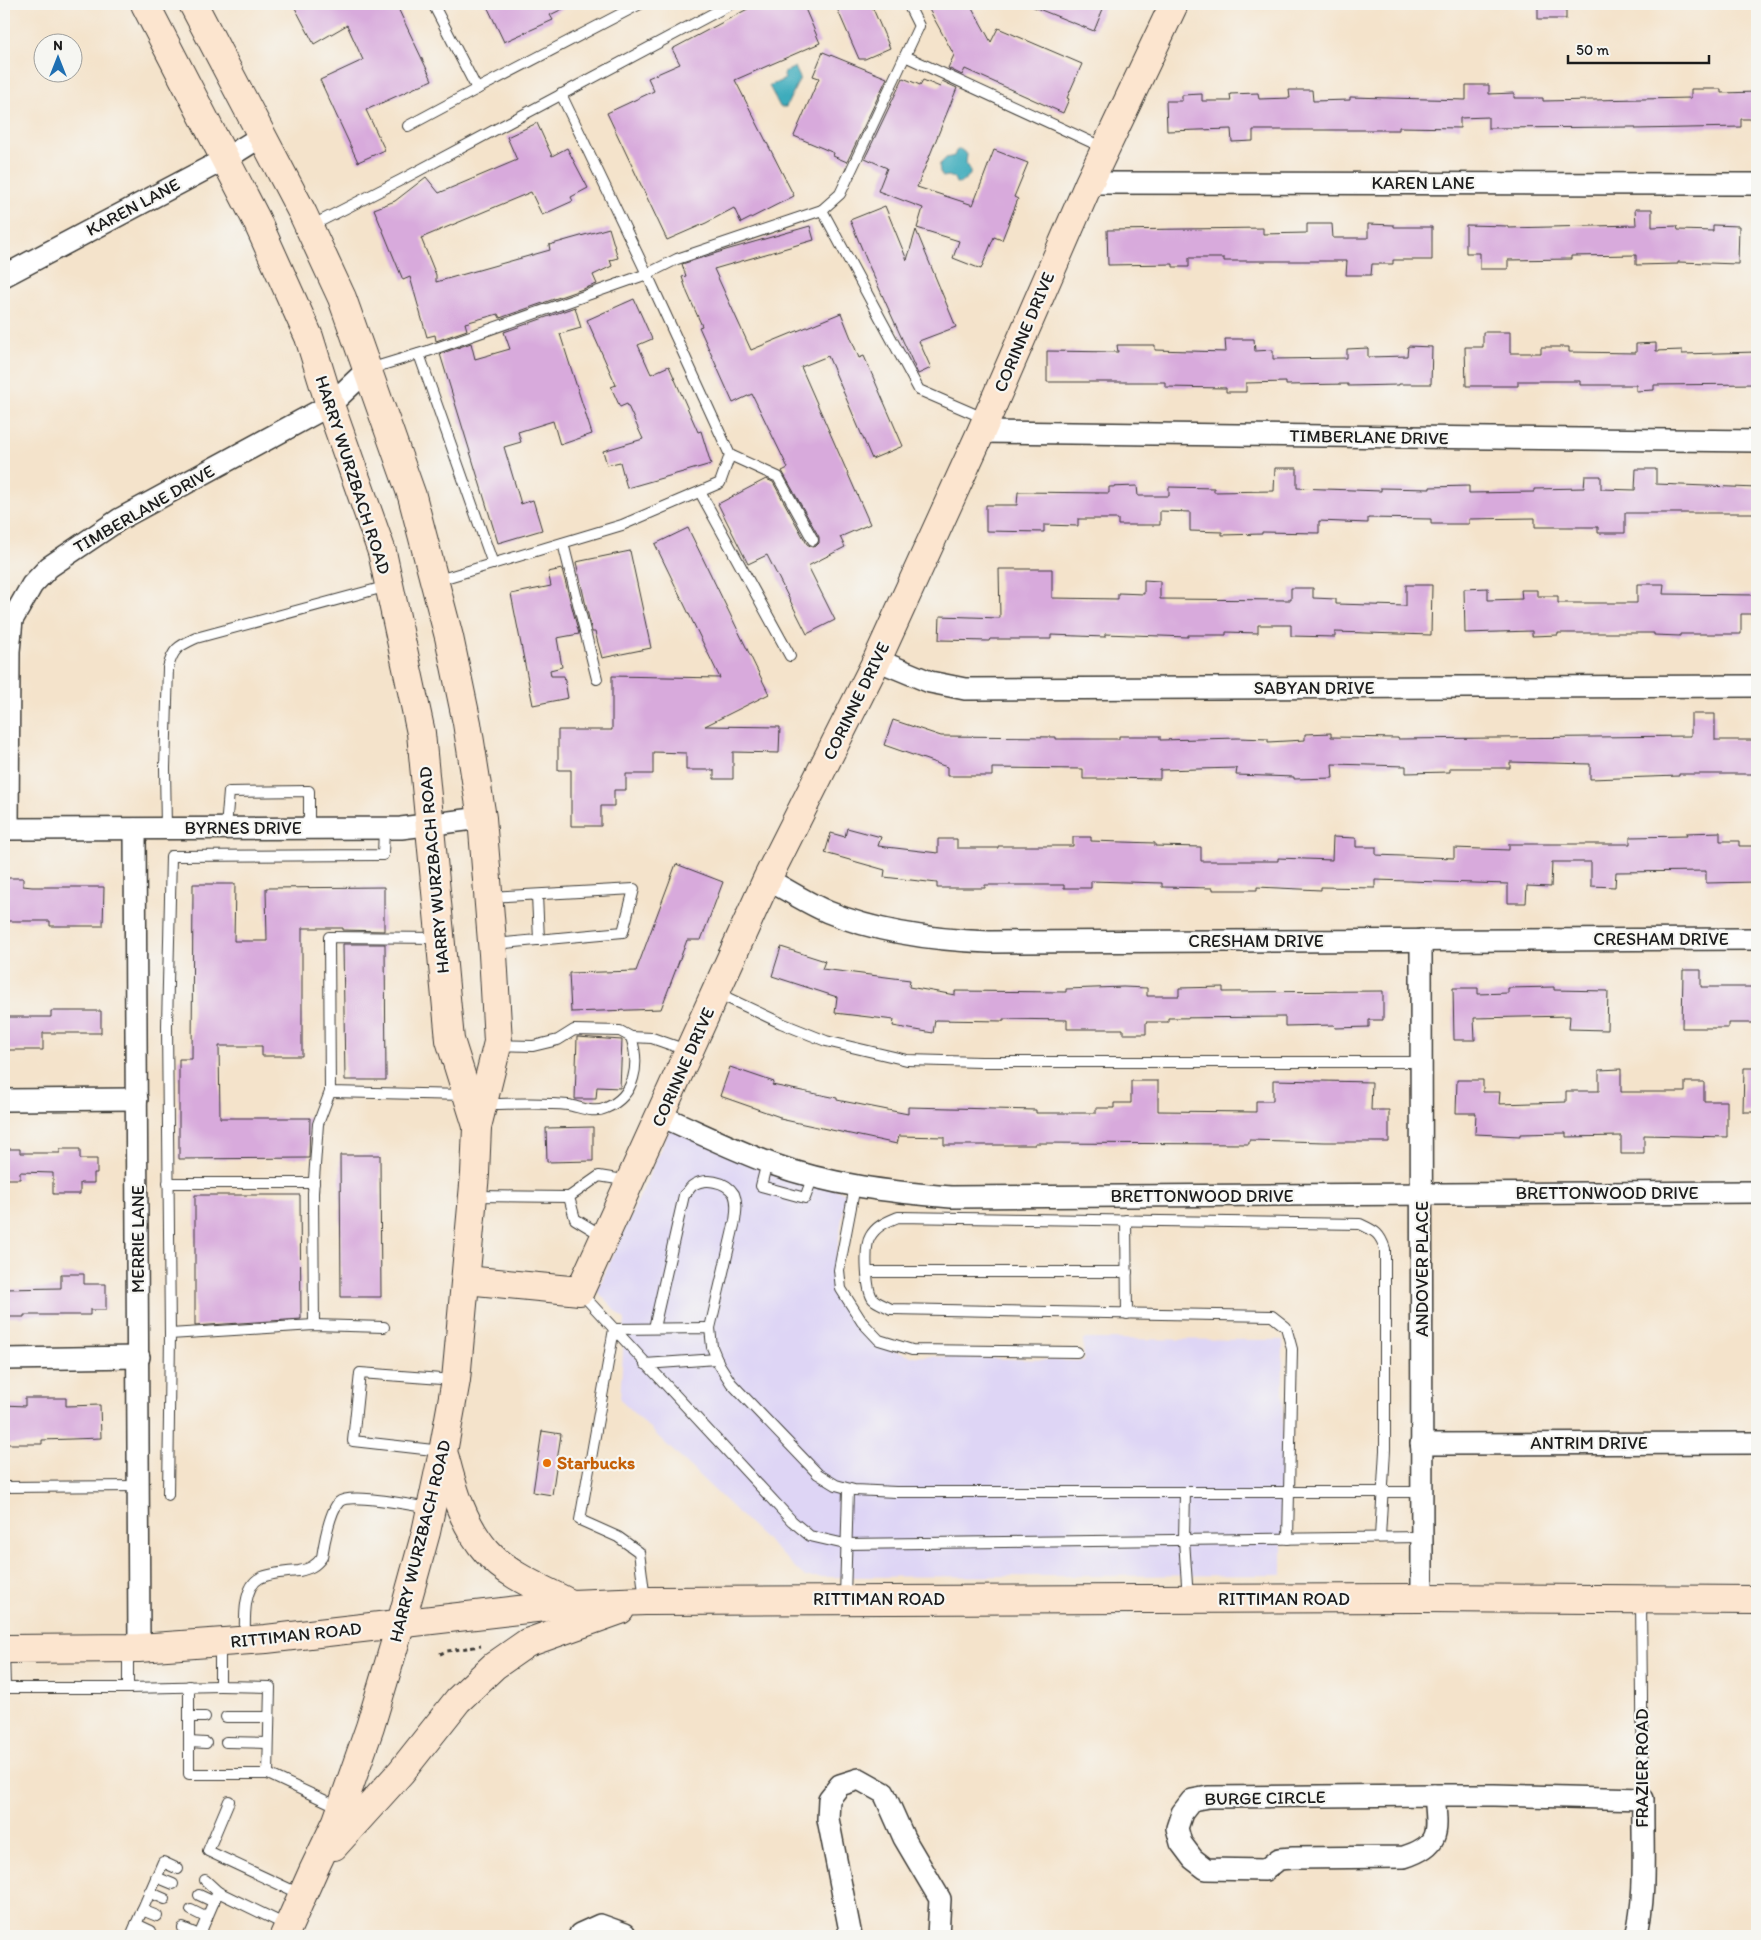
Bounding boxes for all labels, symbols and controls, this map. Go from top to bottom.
north arrow [32,32,82,82]
scale bar [1568,32,1710,64]
text: N [53,37,63,54]
text: 50 m [1576,41,1609,59]
street label: KAREN LANE [1371,172,1475,194]
street label: KAREN LANE [82,173,184,241]
street label: CORINNE DRIVE [989,268,1059,396]
street label: HARRY WURZBACH ROAD [310,373,396,577]
street label: TIMBERLANE DRIVE [1289,425,1449,449]
street label: TIMBERLANE DRIVE [70,460,218,558]
street label: CORINNE DRIVE [818,638,894,764]
street label: SABYAN DRIVE [1254,677,1374,699]
street label: HARRY WURZBACH ROAD [414,765,454,974]
street label: BYRNES DRIVE [184,817,302,839]
street label: CRESHAM DRIVE [1593,928,1729,950]
street label: CRESHAM DRIVE [1188,930,1324,952]
street label: CORINNE DRIVE [647,1004,719,1130]
street label: BRETTONWOOD DRIVE [1515,1182,1699,1204]
street label: MERRIE LANE [127,1185,149,1293]
street label: BRETTONWOOD DRIVE [1110,1185,1294,1207]
street label: ANDOVER PLACE [1411,1201,1433,1337]
street label: ANTRIM DRIVE [1530,1432,1648,1454]
street label: HARRY WURZBACH ROAD [384,1437,456,1644]
place label: Starbucks [557,1452,635,1474]
marker: Starbucks [541,1457,553,1469]
street label: RITTIMAN ROAD [813,1588,945,1610]
street label: RITTIMAN ROAD [1218,1588,1350,1610]
street label: RITTIMAN ROAD [229,1617,363,1653]
street label: FRAZIER ROAD [1631,1708,1653,1828]
street label: BURGE CIRCLE [1204,1786,1326,1810]

